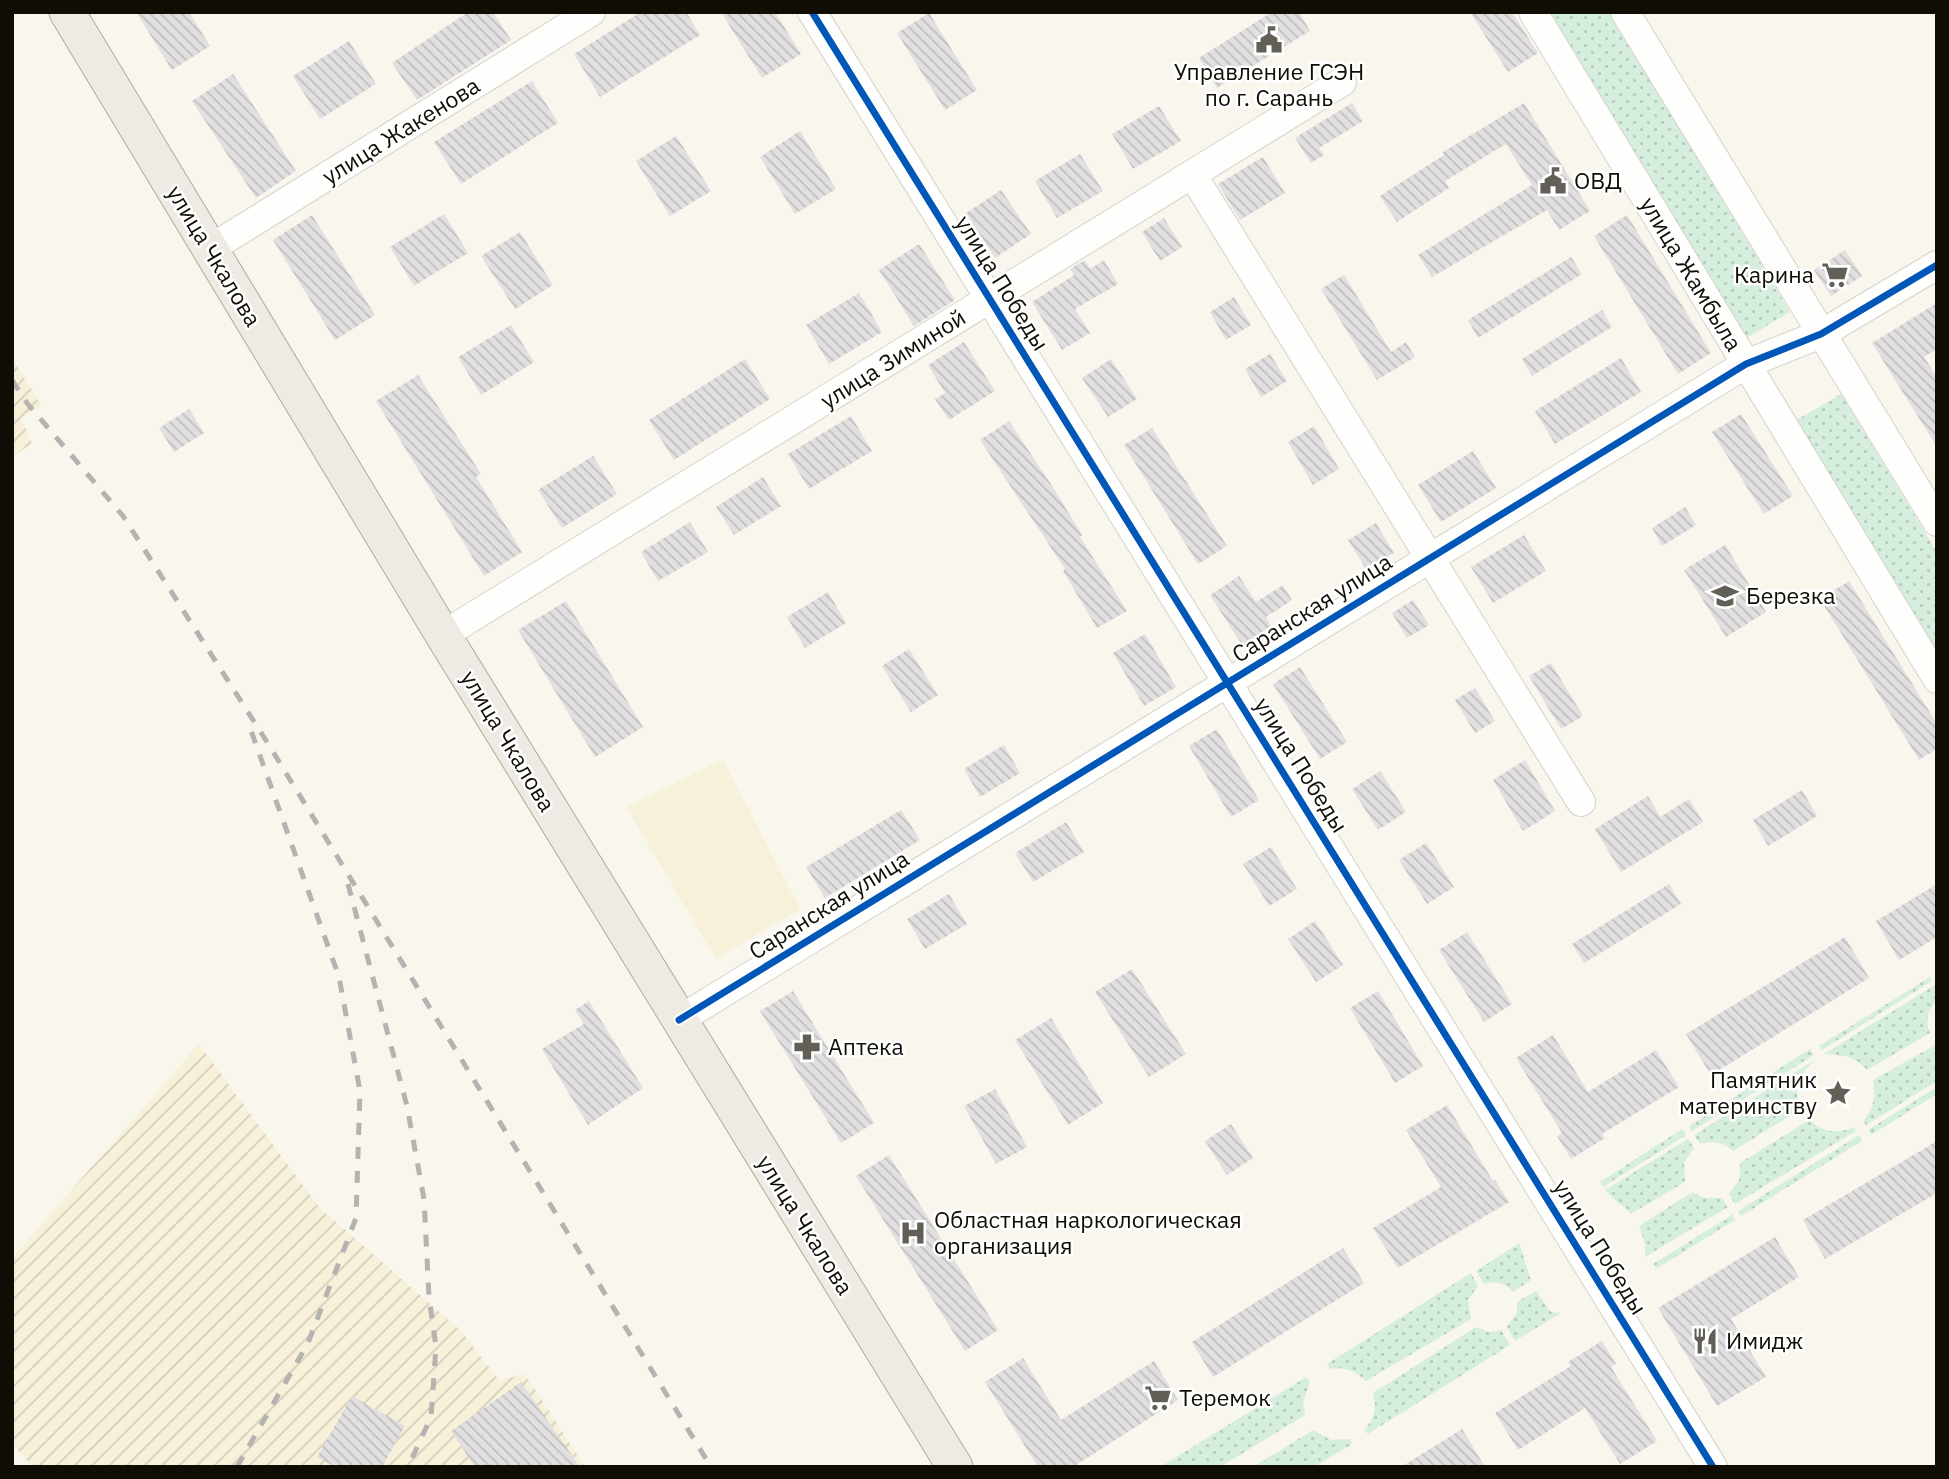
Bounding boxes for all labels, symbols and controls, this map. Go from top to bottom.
public building icon: Управление ГСЭН по г. Сарань [1254,25,1284,55]
place label: Управление ГСЭН по г. Сарань [1174,56,1364,112]
street label: улица Жакенова [316,70,485,191]
place label: ОВД [1574,165,1622,195]
public building icon: ОВД [1538,166,1568,196]
street label: улица Чкалова [161,179,269,332]
street label: улица Жамбыла [1634,191,1750,356]
street label: улица Победы [949,209,1056,356]
place label: Карина [1734,259,1814,289]
supermarket icon: Карина [1820,260,1850,290]
street label: улица Зиминой [814,302,971,415]
street label: Саранская улица [1226,546,1397,668]
place label: Березка [1746,580,1835,610]
school or university icon: Березка [1710,581,1740,611]
street label: улица Чкалова [455,664,563,817]
street label: улица Победы [1248,691,1355,838]
street label: Саранская улица [743,843,914,965]
place label: Аптека [828,1031,904,1061]
pharmacy icon: Аптека [792,1032,822,1062]
place label: Памятник материнству [1679,1064,1818,1120]
place icon: Памятник материнству [1823,1078,1853,1108]
street label: улица Чкалова [751,1149,861,1300]
street label: улица Победы [1547,1173,1654,1320]
place label: Областная наркологическая организация [934,1204,1242,1260]
hospital icon: Областная наркологическая организация [898,1218,928,1248]
place label: Имидж [1726,1325,1803,1355]
restaurant icon: Имидж [1690,1326,1720,1356]
place label: Теремок [1179,1382,1271,1412]
supermarket icon: Теремок [1143,1383,1173,1413]

